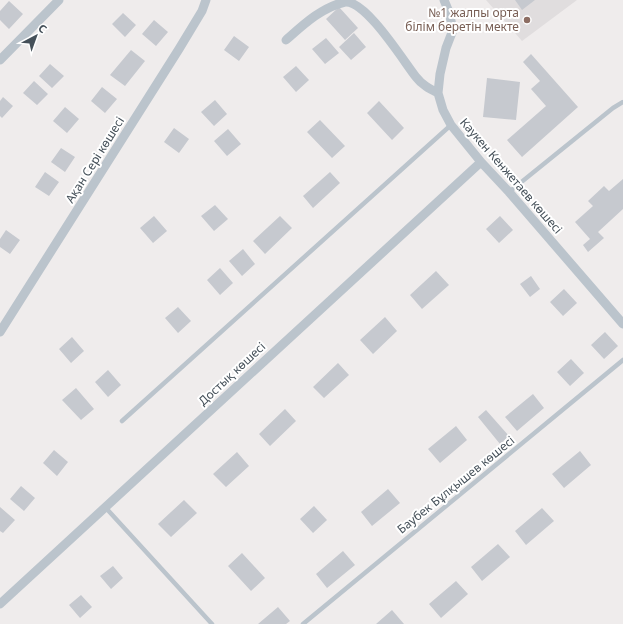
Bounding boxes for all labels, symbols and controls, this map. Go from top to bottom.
place label: №1 жалпы орта білім беретін мекте [405,4,519,35]
marker: №1 жалпы орта білім беретін мекте [522,15,532,25]
north arrow [16,16,56,56]
text: С [35,20,50,36]
street label: Ақан Сері көшесі [61,113,128,206]
street label: Каукен Кенжетаев көшесі [456,114,566,237]
street label: Достық көшесі [194,338,269,409]
street label: Баубек Бұлқышев көшесі [393,432,518,537]

